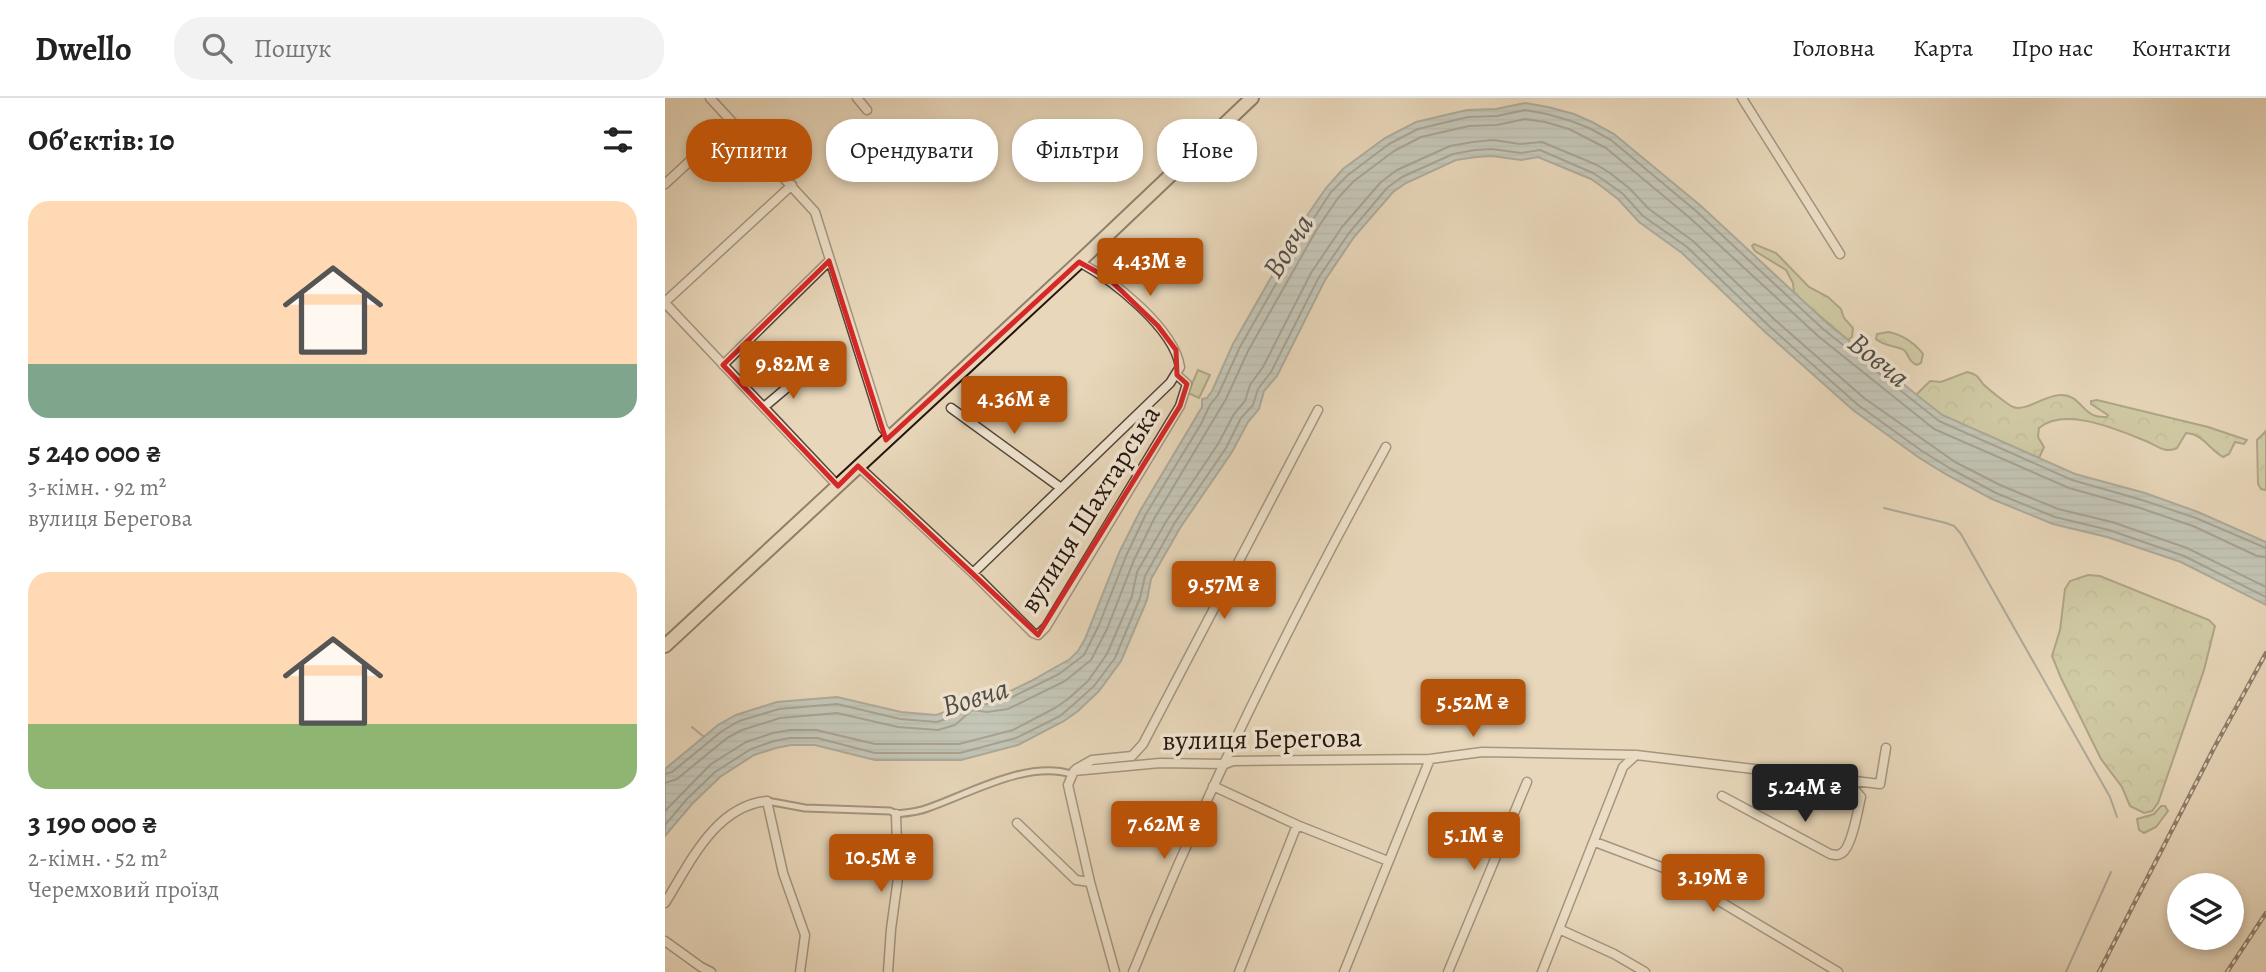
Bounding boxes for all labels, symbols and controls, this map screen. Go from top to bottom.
search box [174,17,664,80]
text: Dwello [35,26,132,71]
icon: search [198,29,236,67]
text: Пошук [254,31,331,66]
text: Головна [1792,32,1875,64]
text: Карта [1913,32,1973,64]
text: Про нас [2011,32,2093,64]
text: Контакти [2131,32,2231,64]
chip: Купити [686,119,812,182]
chip: Орендувати [826,119,998,182]
chip: Фільтри [1012,119,1143,182]
chip: Нове [1157,119,1257,182]
text: Об’єктів: 10 [28,120,175,160]
icon: filters [599,121,637,159]
water label: Вовча [1253,206,1323,286]
pin: 4.43M ₴ [1085,238,1215,298]
text: 4.43M ₴ [1113,245,1187,276]
icon: home [270,247,396,373]
water label: Вовча [1840,323,1918,397]
pin: 9.82M ₴ [728,342,858,401]
text: 9.82M ₴ [756,348,830,379]
pin: 4.36M ₴ [949,376,1079,436]
text: 4.36M ₴ [977,383,1051,414]
street label: вулиця Шахтарська [1011,398,1169,620]
text: 5 240 000 ₴ [28,432,162,472]
text: 3-кімн. · 92 m² [28,472,166,503]
text: вулиця Берегова [28,503,192,534]
pin: 9.57M ₴ [1159,561,1289,621]
text: 9.57M ₴ [1188,568,1260,599]
icon: home [270,618,396,744]
water label: Вовча [936,668,1014,726]
pin: 5.52M ₴ [1408,680,1538,739]
text: 5.52M ₴ [1437,686,1509,717]
street label: вулиця Берегова [1162,718,1362,760]
pin: 5.24M ₴ [1740,764,1870,824]
text: 5.24M ₴ [1768,771,1842,802]
pin: 7.62M ₴ [1099,802,1229,861]
text: 3 190 000 ₴ [28,803,158,843]
text: 7.62M ₴ [1127,808,1201,839]
pin: 5.1M ₴ [1417,812,1531,872]
text: 5.1M ₴ [1444,819,1504,850]
pin: 10.5M ₴ [816,834,946,894]
text: 10.5M ₴ [845,841,917,872]
text: 2-кімн. · 52 m² [28,843,167,874]
pin: 3.19M ₴ [1648,854,1778,914]
text: 3.19M ₴ [1678,861,1748,892]
map controls [2167,873,2244,950]
button: layers [2167,873,2244,950]
text: Черемховий проїзд [28,874,219,905]

